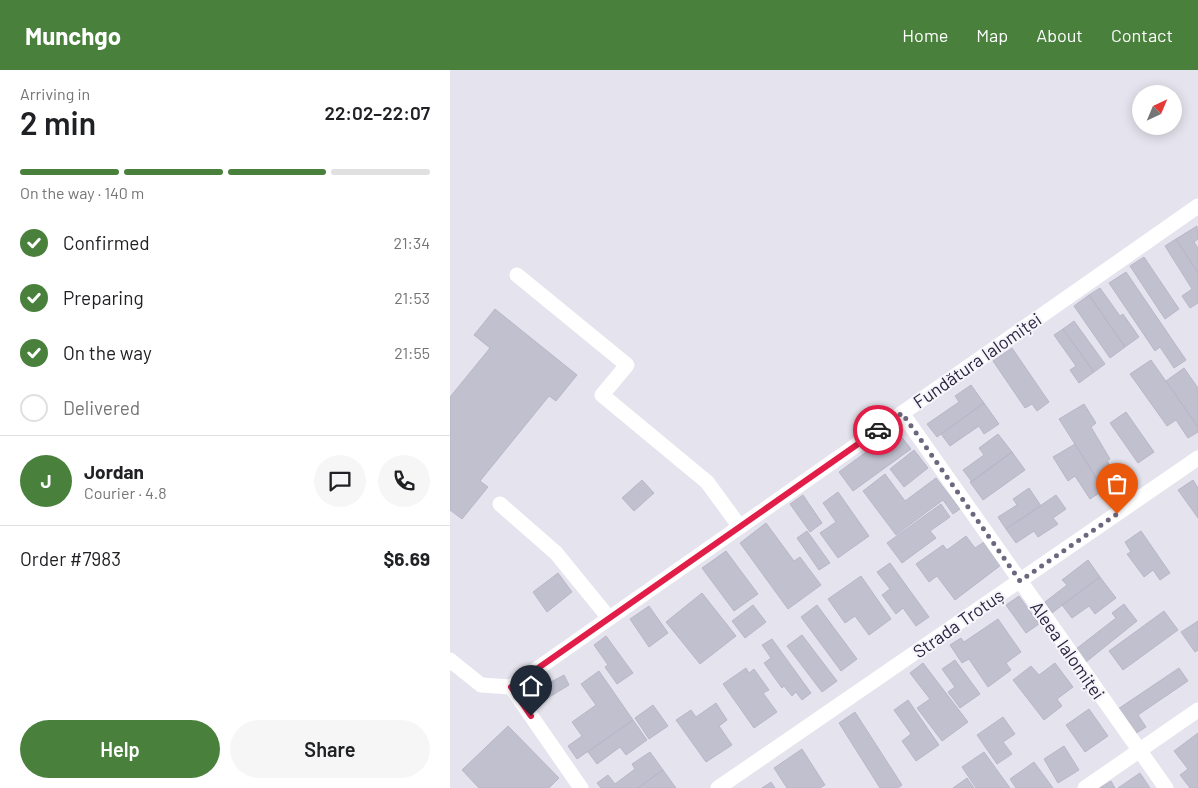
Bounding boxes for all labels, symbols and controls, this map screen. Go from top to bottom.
text: Munchgo [25,21,121,50]
text: Home [902,24,948,46]
text: Map [976,24,1008,46]
text: About [1036,24,1083,46]
text: Contact [1111,24,1173,46]
text: Arriving in [20,84,90,103]
north arrow [1132,85,1182,135]
map controls [1132,85,1182,135]
text: 22:02–22:07 [324,101,430,124]
text: 2 min [20,103,96,141]
text: On the way · 140 m [20,183,144,202]
icon: check [20,229,48,257]
text: Confirmed [63,231,150,254]
text: 21:34 [394,233,430,252]
icon: check [20,284,48,312]
text: Preparing [63,286,144,309]
text: 21:53 [394,288,430,307]
street label: Fundătura Ialomiței [909,308,1045,412]
icon: check [20,339,48,367]
text: On the way [63,341,152,364]
text: 21:55 [394,343,430,362]
text: Delivered [63,396,140,419]
courier [853,405,903,455]
icon: car [864,416,892,444]
button: chat [314,455,366,507]
button: phone [378,455,430,507]
text: Jordan [84,460,144,483]
pin [1096,463,1138,514]
text: J [40,469,52,492]
icon: bag [1103,470,1131,498]
text: Courier · 4.8 [84,483,167,502]
text: Order #7983 [20,547,121,570]
text: $6.69 [384,547,430,570]
street label: Strada Trotuș [908,584,1008,662]
street label: Aleea Ialomiței [1026,597,1110,703]
pin [510,665,552,716]
icon: home [517,672,545,700]
button: Help [20,720,220,778]
button: Share [230,720,430,778]

